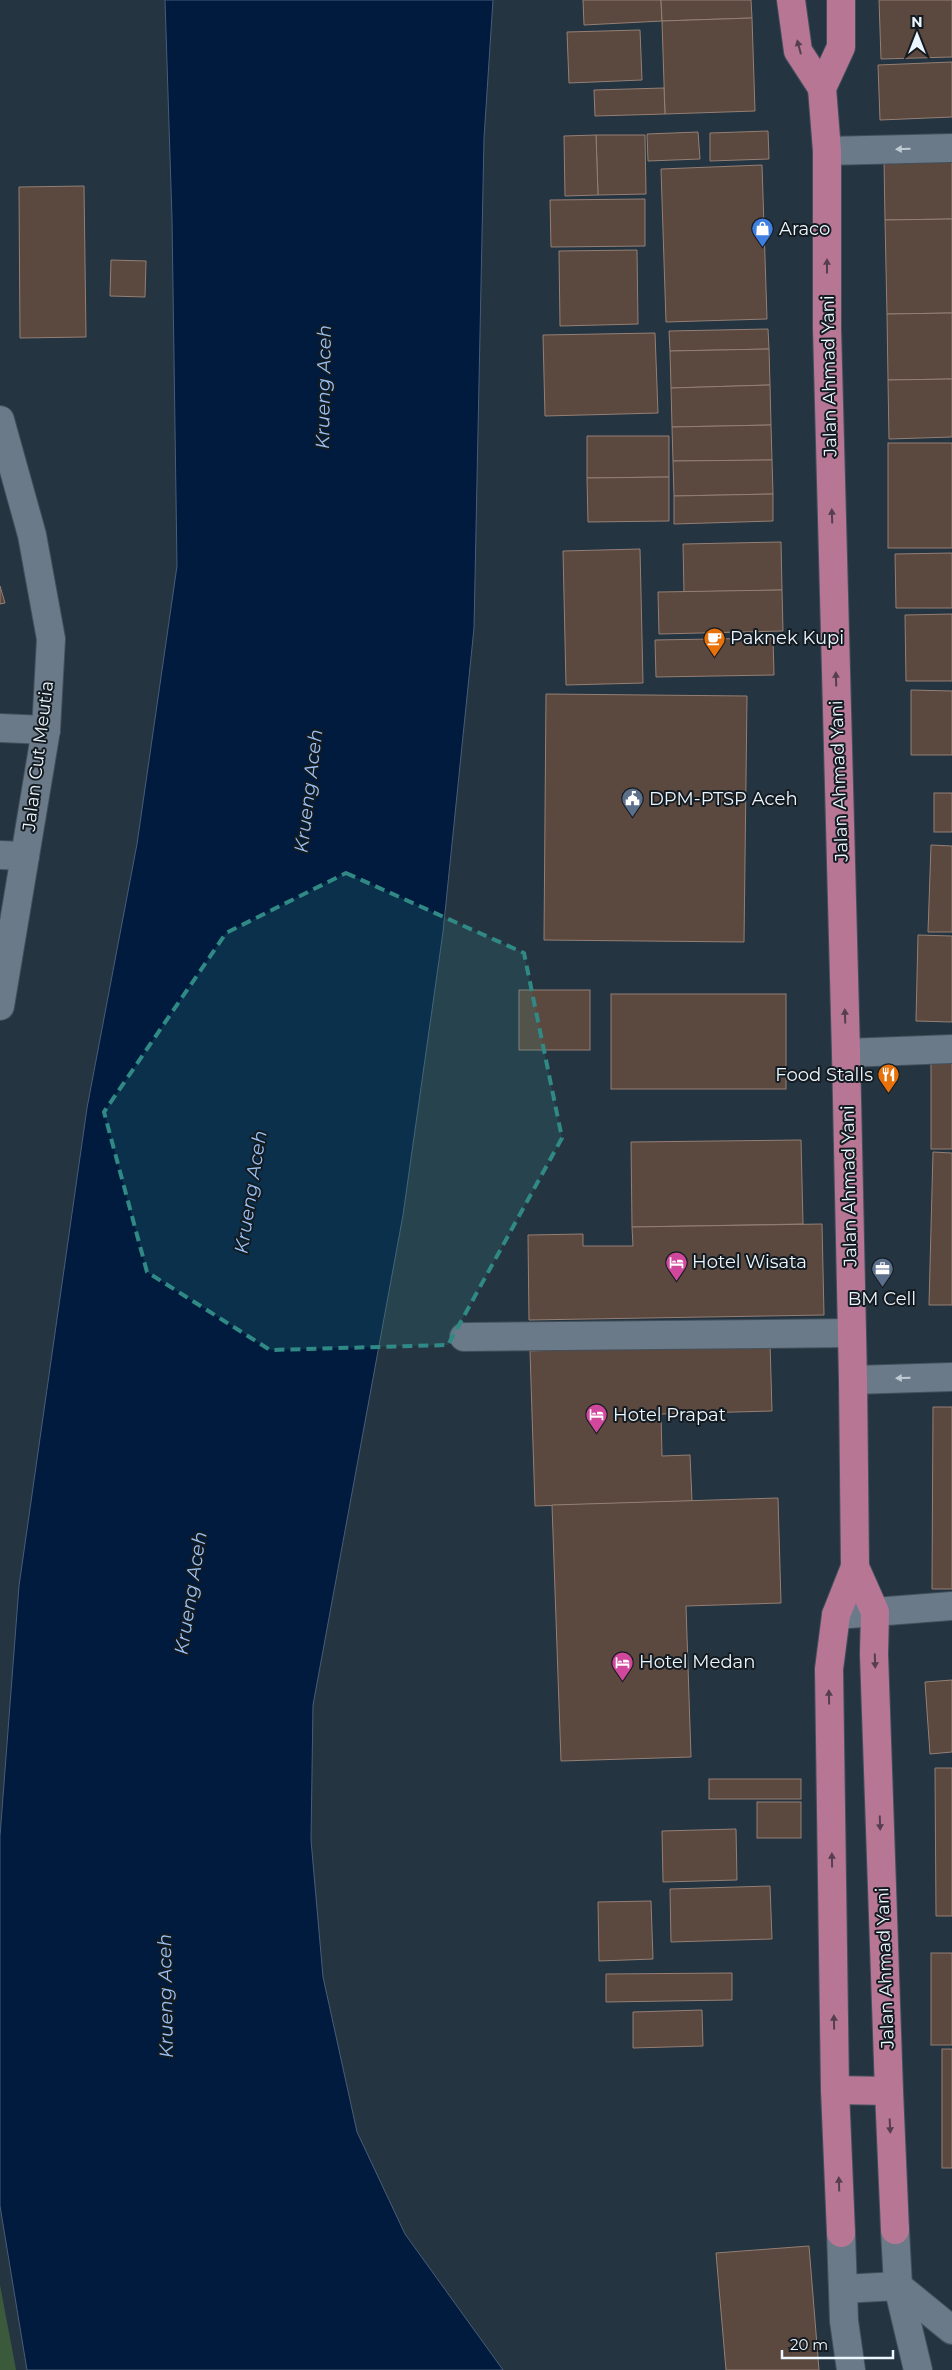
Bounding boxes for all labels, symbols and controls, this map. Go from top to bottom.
north arrow [892,10,942,60]
text: N [911,13,923,31]
one-way arrow [795,39,803,55]
one-way arrow [895,145,911,153]
shop icon: Araco [751,217,775,248]
place label: Araco [779,218,830,240]
one-way arrow [823,258,831,274]
street label: Jalan Ahmad Yani [817,295,841,458]
water label: Krueng Aceh [311,325,336,449]
one-way arrow [827,508,835,524]
cafe icon: Paknek Kupi [702,626,726,657]
place label: Paknek Kupi [730,627,844,649]
one-way arrow [832,670,840,686]
street label: Jalan Cut Meutia [18,679,58,834]
street label: Jalan Ahmad Yani [825,700,853,863]
water label: Krueng Aceh [290,728,327,854]
public building icon: DPM-PTSP Aceh [621,787,645,818]
place label: DPM-PTSP Aceh [649,788,798,810]
one-way arrow [841,1008,849,1024]
restaurant icon: Food Stalls [877,1063,901,1094]
place label: Food Stalls [775,1064,873,1086]
street label: Jalan Ahmad Yani [837,1105,861,1268]
water label: Krueng Aceh [229,1129,272,1255]
hotel icon: Hotel Wisata [664,1250,688,1281]
place label: Hotel Wisata [692,1251,807,1273]
office icon: BM Cell [870,1257,894,1288]
place label: BM Cell [848,1288,916,1310]
one-way arrow [895,1374,911,1382]
hotel icon: Hotel Prapat [585,1403,609,1434]
place label: Hotel Prapat [613,1404,726,1426]
water label: Krueng Aceh [169,1530,212,1656]
hotel icon: Hotel Medan [611,1650,635,1681]
place label: Hotel Medan [639,1651,755,1673]
one-way arrow [871,1653,879,1669]
one-way arrow [825,1689,833,1705]
one-way arrow [876,1816,884,1832]
one-way arrow [827,1851,835,1867]
street label: Jalan Ahmad Yani [871,1887,899,2050]
water label: Krueng Aceh [153,1934,178,2058]
one-way arrow [830,2014,838,2030]
one-way arrow [887,2118,895,2134]
one-way arrow [835,2176,843,2192]
scale bar [782,2328,893,2360]
text: 20 m [790,2335,828,2354]

